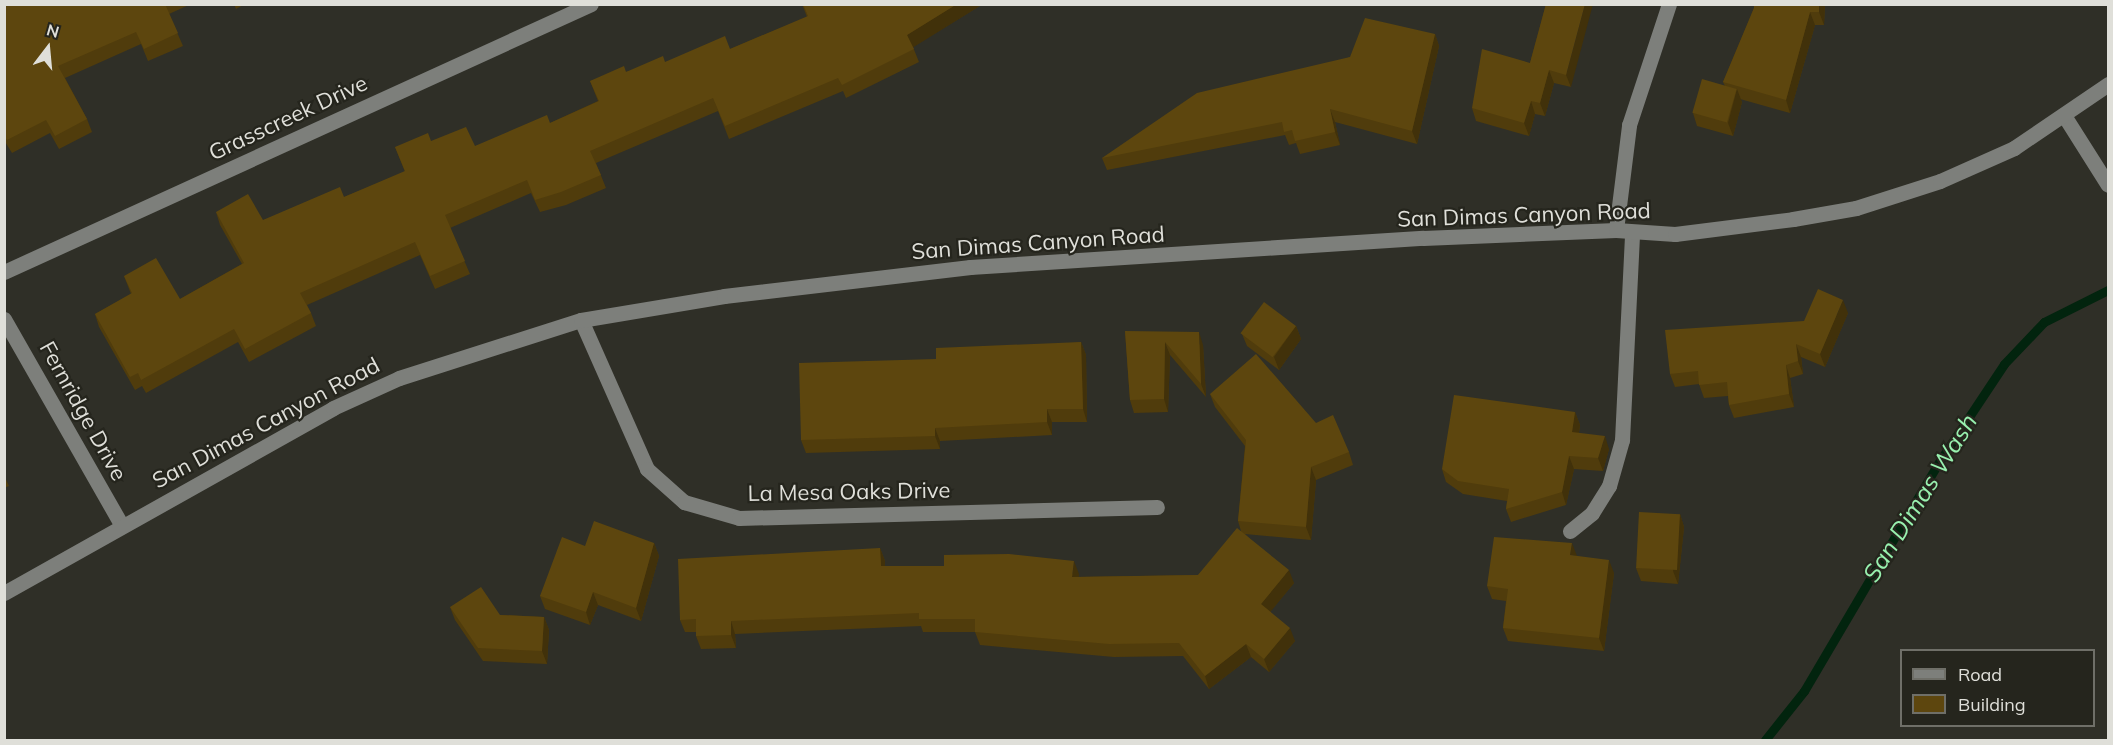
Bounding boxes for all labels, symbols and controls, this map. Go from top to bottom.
north arrow [18,18,78,78]
text: N [44,19,62,42]
street label: Grasscreek Drive [205,70,371,166]
street label: San Dimas Canyon Road [1397,197,1651,233]
street label: San Dimas Canyon Road [911,221,1165,265]
street label: Fernridge Drive [34,337,132,485]
street label: San Dimas Canyon Road [148,352,384,494]
water label: San Dimas Wash [1857,409,1983,587]
street label: La Mesa Oaks Drive [747,477,951,507]
legend [1900,649,2095,727]
text: Road [1958,663,2002,686]
text: Building [1958,693,2026,716]

